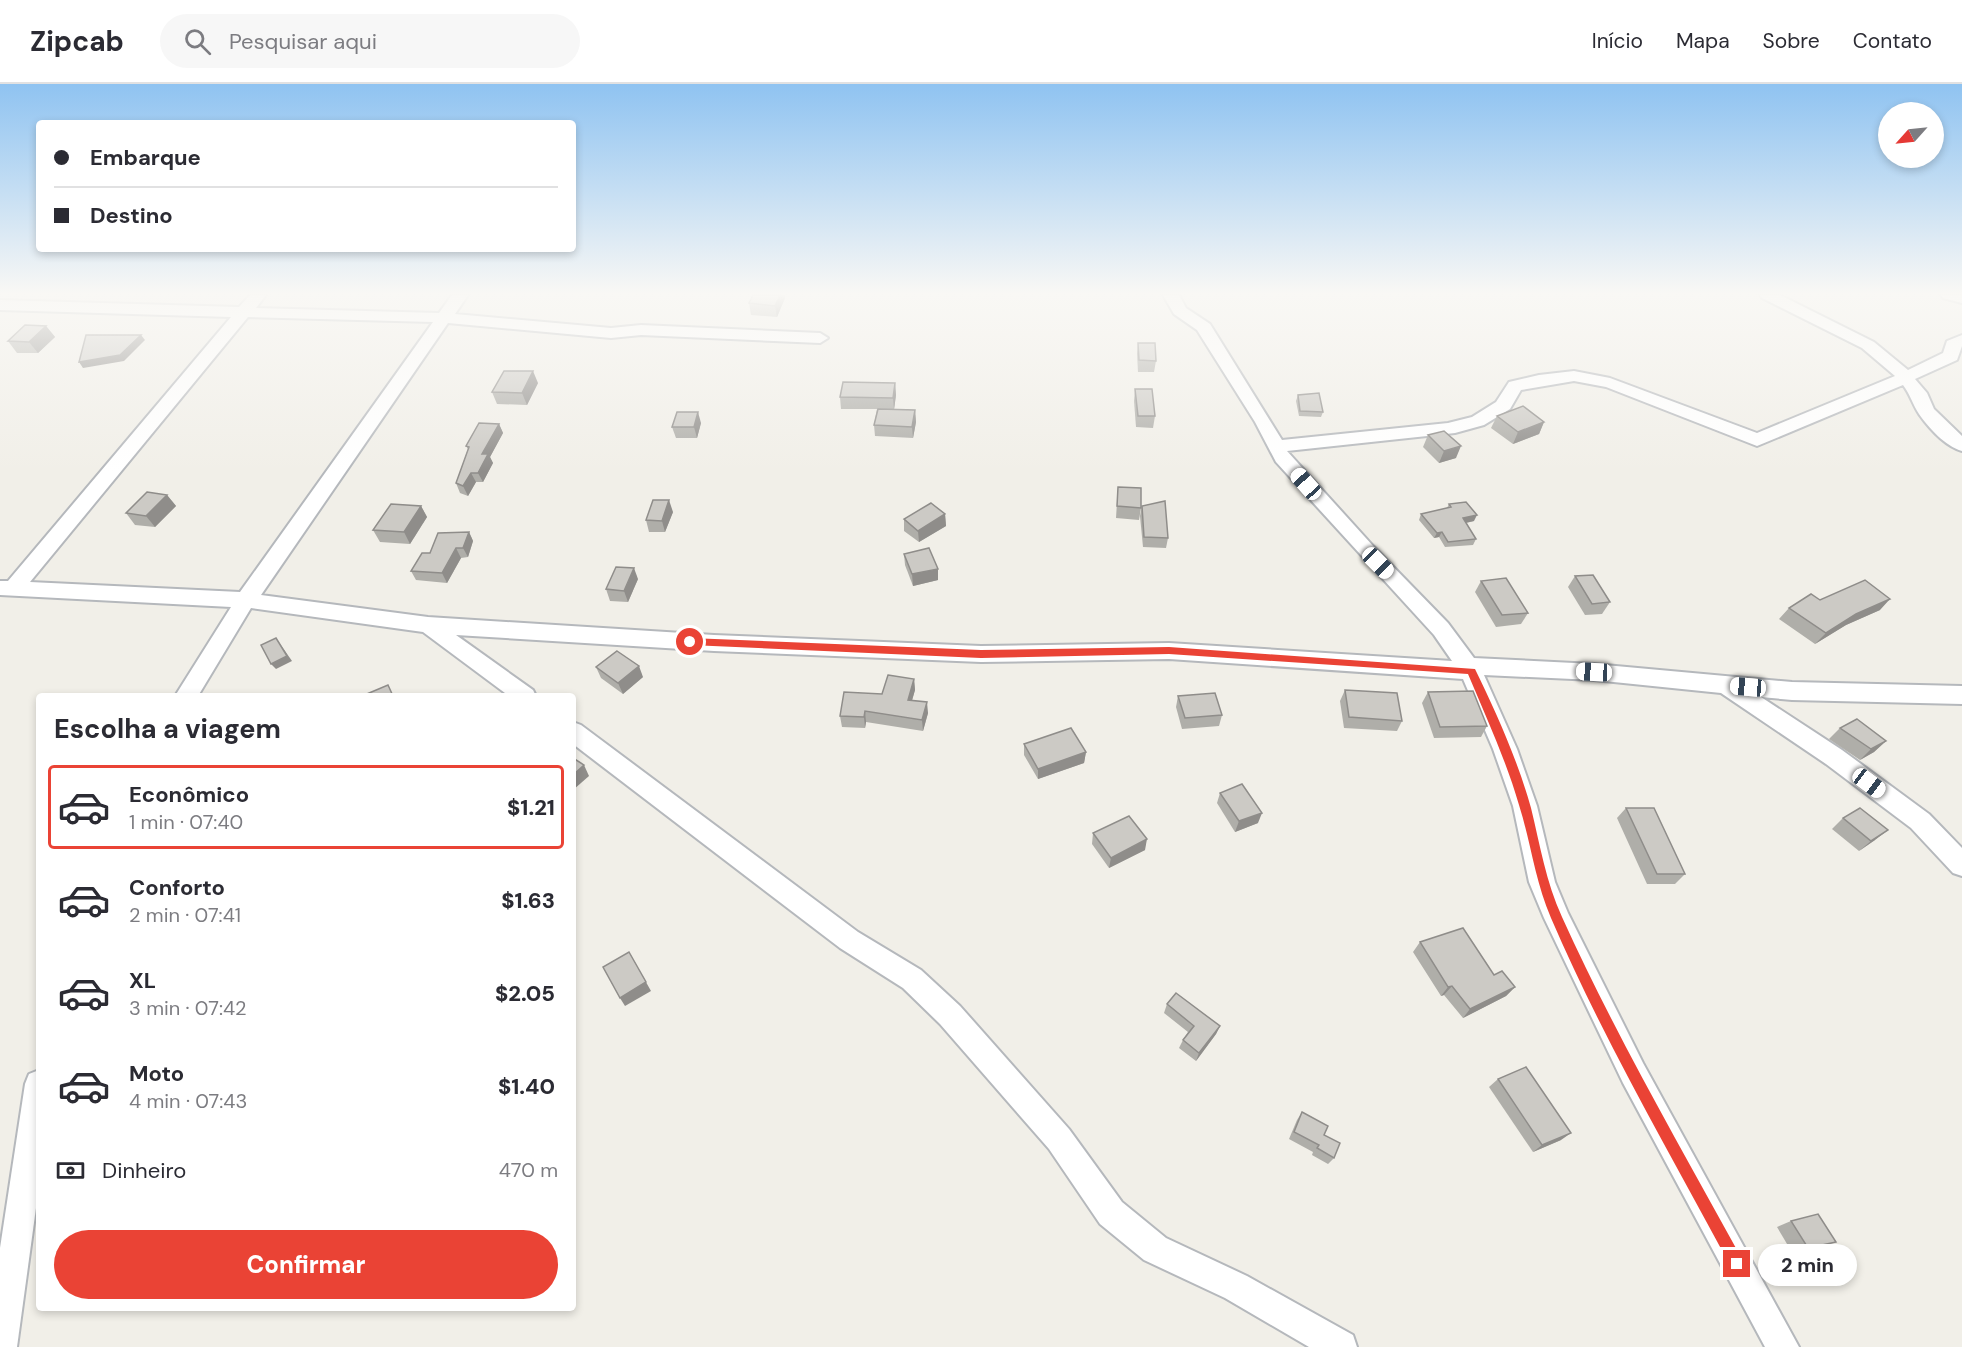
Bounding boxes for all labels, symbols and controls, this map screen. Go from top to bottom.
search box [160,14,580,68]
text: Zipcab [30,23,124,60]
icon: search [181,25,214,58]
text: Pesquisar aqui [229,27,377,56]
text: Início [1592,27,1643,55]
text: Mapa [1676,27,1730,55]
text: Sobre [1763,27,1820,55]
text: Contato [1853,27,1932,55]
north arrow [1878,102,1944,168]
map controls [1878,102,1944,168]
text: Embarque [90,143,201,172]
text: Destino [90,201,173,230]
car [1287,465,1325,503]
car [1359,544,1397,582]
route start [676,628,703,655]
car [1576,662,1612,682]
car [1729,676,1767,698]
text: Escolha a viagem [54,711,281,746]
car [1849,765,1889,801]
icon: car [57,780,111,834]
text: Econômico [129,780,249,809]
text: $1.21 [507,793,555,822]
text: 1 min · 07:40 [129,809,243,835]
icon: car [57,873,111,927]
text: Conforto [129,873,225,902]
text: $1.63 [501,886,555,915]
text: 2 min · 07:41 [129,902,241,928]
icon: car [57,966,111,1020]
text: XL [129,966,156,995]
text: $2.05 [495,979,555,1008]
text: 3 min · 07:42 [129,995,247,1021]
icon: car [57,1059,111,1113]
text: Moto [129,1059,184,1088]
text: $1.40 [498,1072,555,1101]
text: 4 min · 07:43 [129,1088,247,1114]
icon: cash [54,1154,87,1187]
text: Dinheiro [102,1156,186,1185]
text: 470 m [499,1157,558,1183]
button: Confirmar [54,1230,558,1299]
callout: 2 min [1758,1243,1857,1285]
route end [1723,1250,1750,1277]
text: 2 min [1781,1252,1834,1278]

